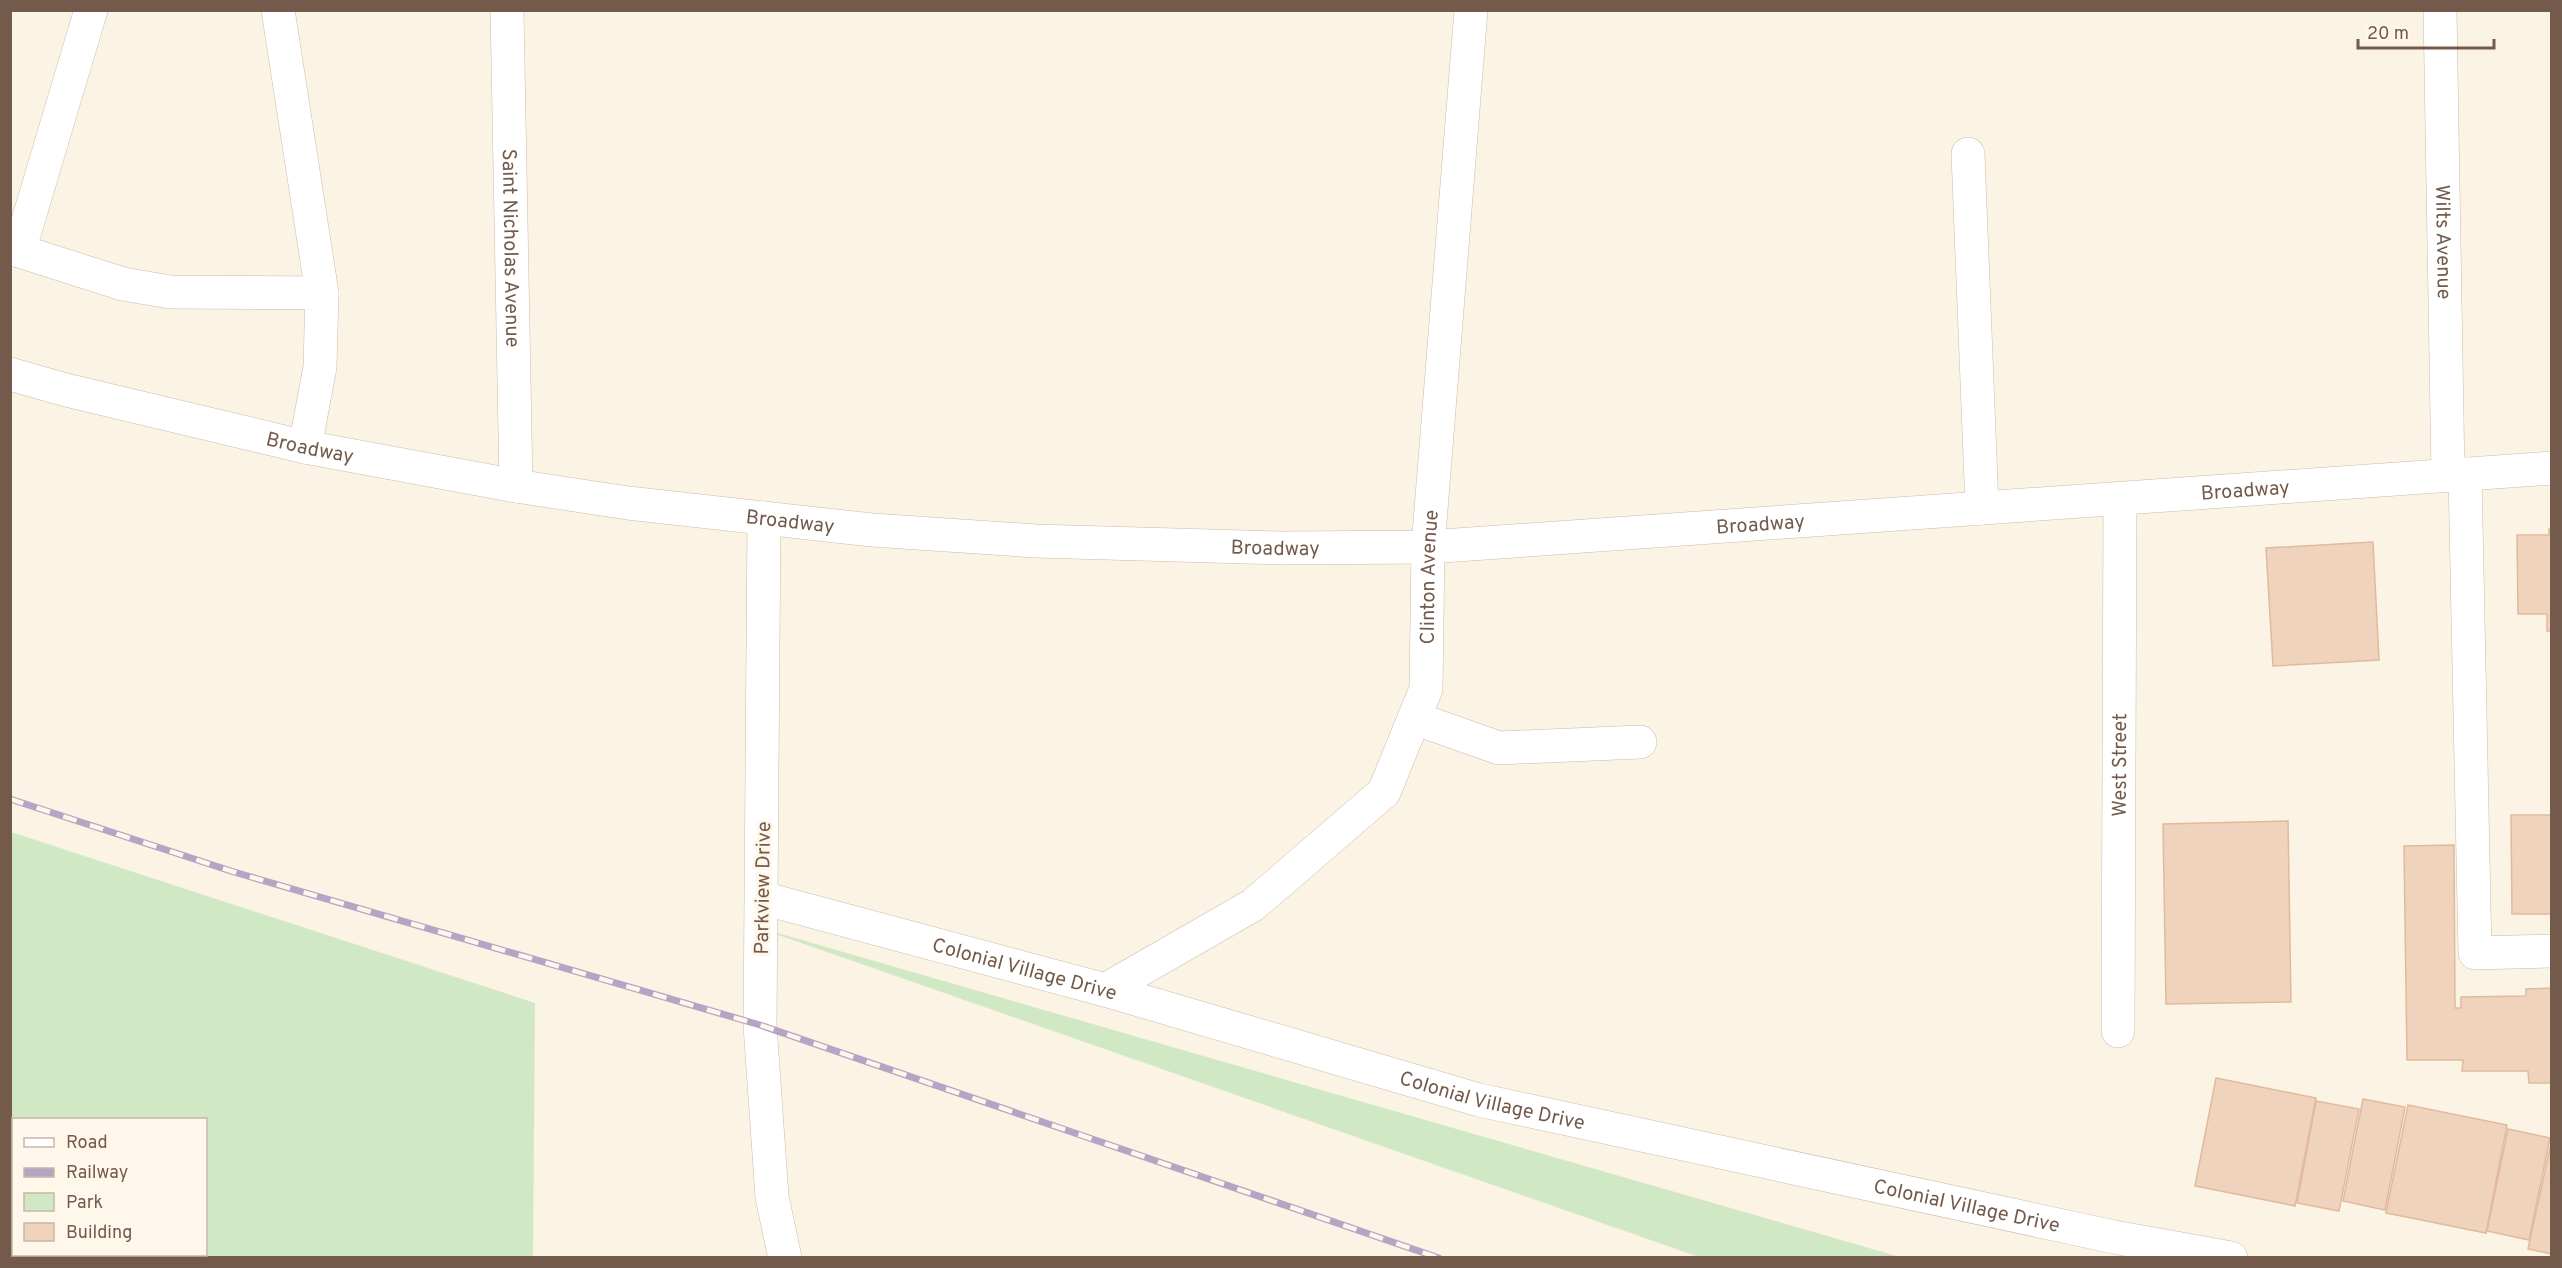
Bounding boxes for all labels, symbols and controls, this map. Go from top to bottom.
scale bar [2358,12,2494,50]
text: 20 m [2367,23,2409,46]
street label: Saint Nicholas Avenue [495,148,524,348]
street label: Wilts Avenue [2428,184,2456,300]
street label: Broadway [263,427,356,471]
street label: Broadway [2200,475,2291,508]
street label: Broadway [744,505,836,541]
street label: Clinton Avenue [1416,509,1446,645]
street label: Broadway [1715,510,1806,542]
street label: Broadway [1230,536,1320,563]
street label: West Street [2108,713,2134,817]
street label: Parkview Drive [750,821,778,955]
street label: Colonial Village Drive [929,933,1120,1008]
street label: Colonial Village Drive [1396,1066,1587,1137]
legend [12,1118,207,1256]
text: Road [66,1132,108,1155]
text: Railway [66,1162,128,1185]
street label: Colonial Village Drive [1871,1174,2062,1240]
text: Park [66,1192,103,1215]
text: Building [66,1222,132,1245]

